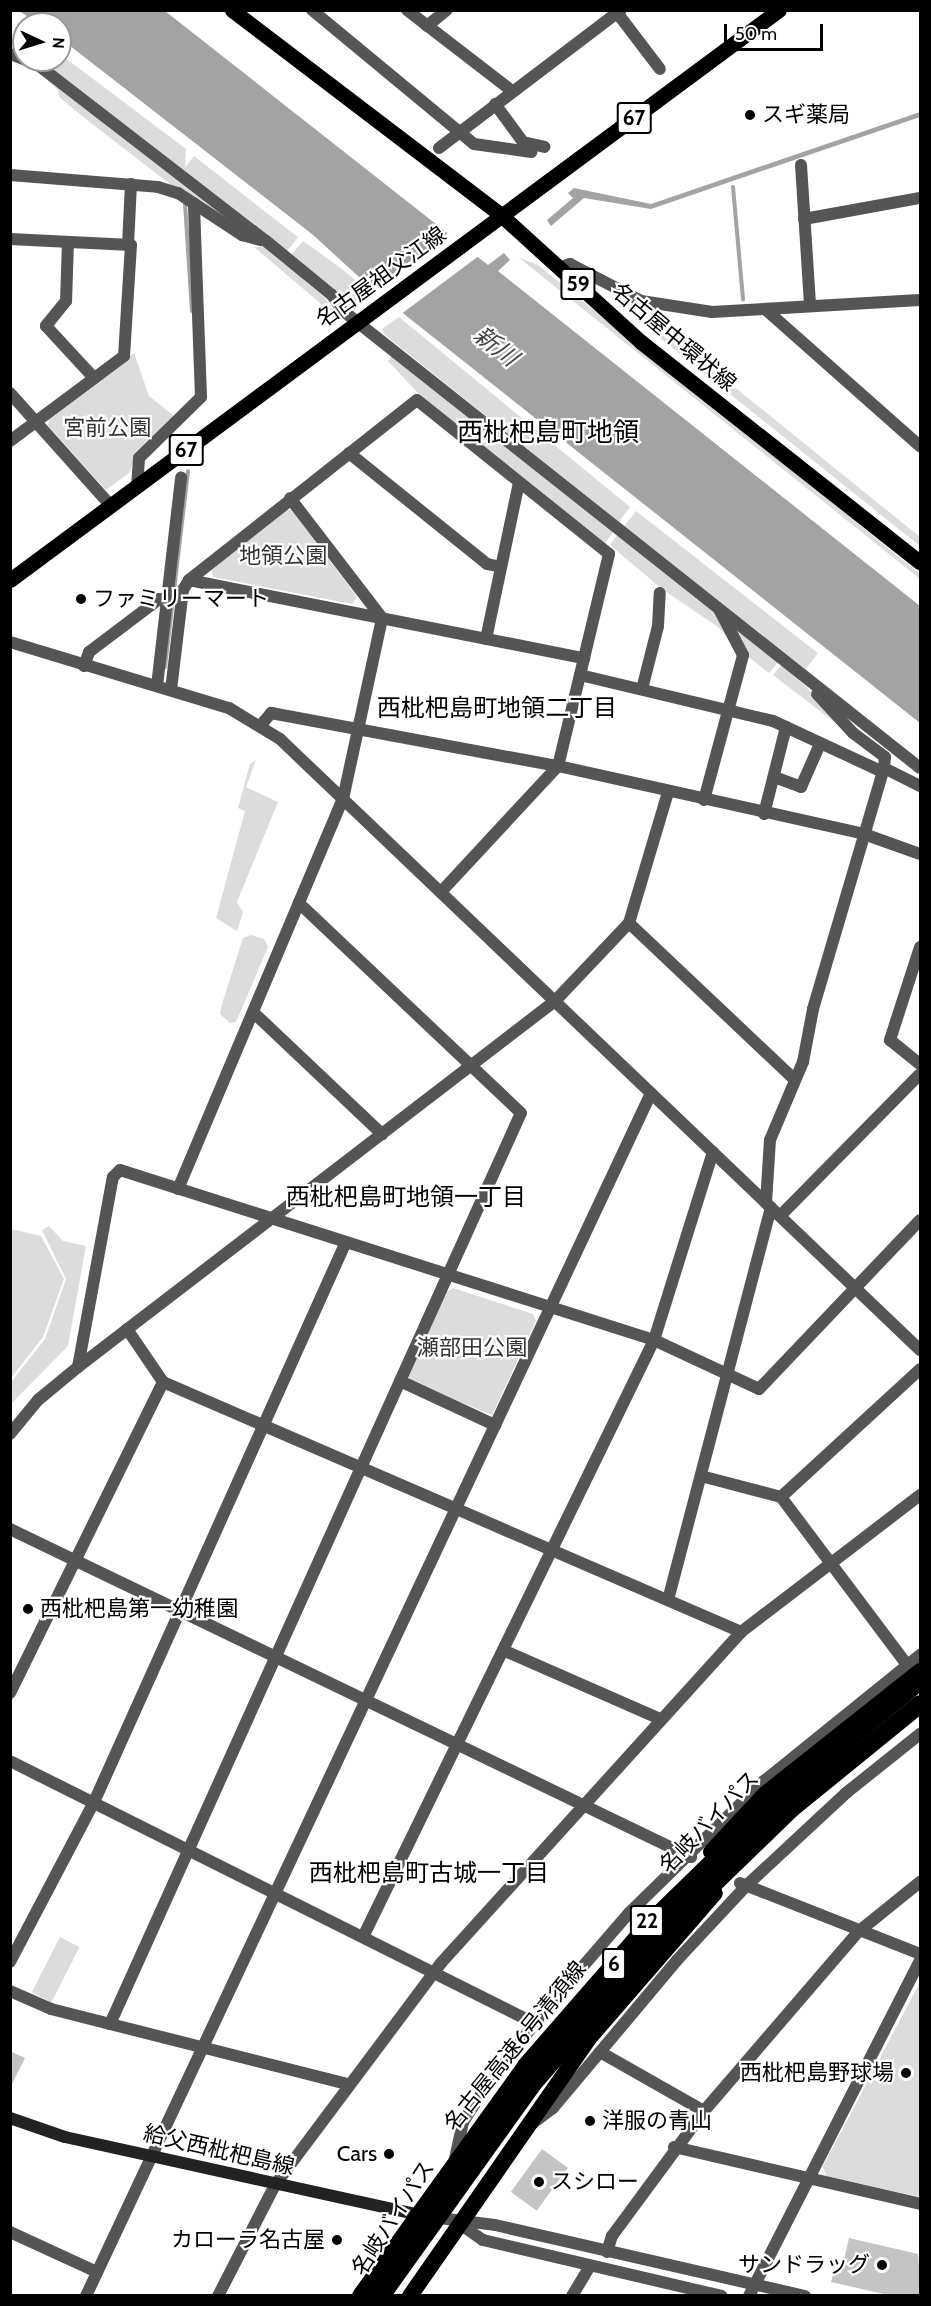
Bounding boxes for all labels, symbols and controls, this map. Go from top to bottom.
north arrow [12,12,72,72]
scale bar [727,12,826,50]
text: 50 m [735,23,777,45]
text: N [49,37,68,49]
road number: 67 [616,100,652,136]
place label: スギ薬局 [762,102,850,128]
marker: スギ薬局 [743,108,757,122]
street label: 名古屋祖父江線 [311,221,451,333]
road number: 59 [560,266,596,302]
street label: 名古屋中環状線 [607,277,741,397]
water label: 新川 [468,320,524,372]
park label: 宮前公園 [63,415,151,441]
district label: 西枇杷島町地領 [457,417,639,449]
road number: 67 [168,432,204,468]
park label: 地領公園 [239,543,327,569]
place label: ファミリーマート [93,586,269,612]
marker: ファミリーマート [74,592,88,606]
district label: 西枇杷島町地領二丁目 [377,694,617,722]
district label: 西枇杷島町地領一丁目 [286,1183,526,1211]
park label: 瀬部田公園 [417,1335,527,1361]
place label: 西枇杷島第一幼稚園 [40,1596,238,1622]
marker: 西枇杷島第一幼稚園 [21,1602,35,1616]
street label: 名岐バイパス [654,1765,764,1879]
district label: 西枇杷島町古城一丁目 [309,1859,549,1887]
road number: 22 [629,1903,665,1939]
road number: 6 [602,1946,626,1982]
street label: 名古屋高速6号清須線 [439,1956,591,2136]
place label: 西枇杷島野球場 [740,2060,894,2086]
marker: 西枇杷島野球場 [899,2066,913,2080]
place label: 洋服の青山 [602,2108,712,2134]
marker: 洋服の青山 [583,2114,597,2128]
street label: 給父西枇杷島線 [141,2120,297,2180]
place label: Cars [337,2141,377,2167]
marker: Cars [382,2147,396,2161]
street label: 名岐バイパス [346,2155,440,2281]
place label: スシロー [551,2169,639,2195]
marker: スシロー [532,2175,546,2189]
place label: カローラ名古屋 [171,2227,325,2253]
marker: カローラ名古屋 [330,2233,344,2247]
place label: サンドラッグ [738,2252,870,2278]
marker: サンドラッグ [875,2258,889,2272]

